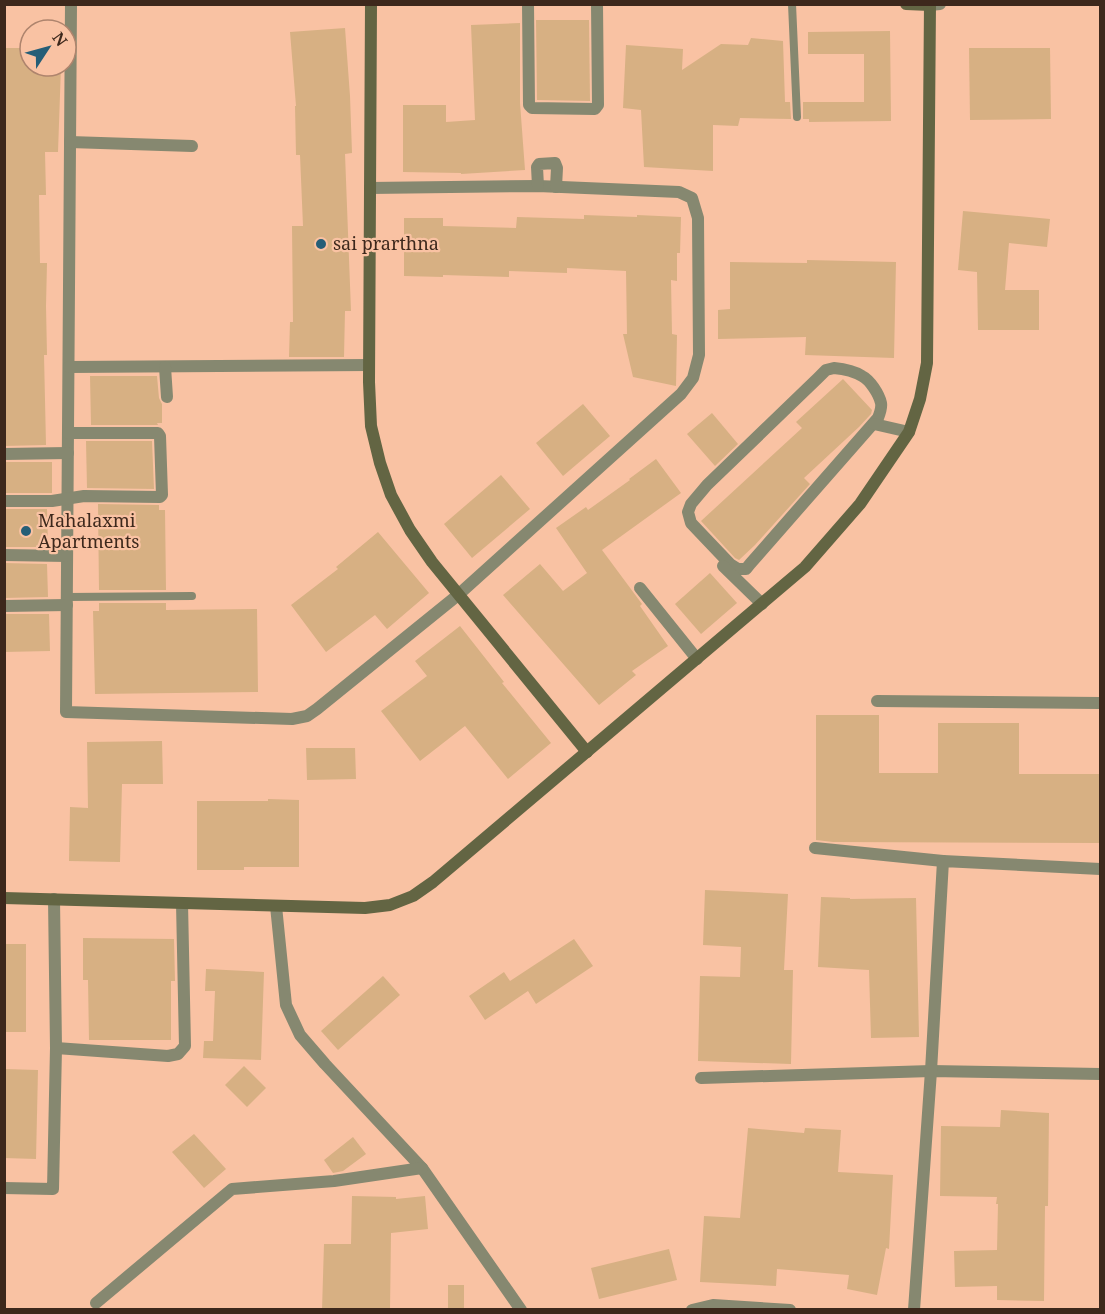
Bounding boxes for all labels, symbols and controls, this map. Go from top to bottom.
north arrow [18,18,78,78]
text: N [48,28,73,51]
place label: sai prarthna [333,231,439,255]
marker: sai prarthna [314,237,328,251]
place label: Mahalaxmi Apartments [38,508,139,553]
marker: Mahalaxmi Apartments [19,524,33,538]

